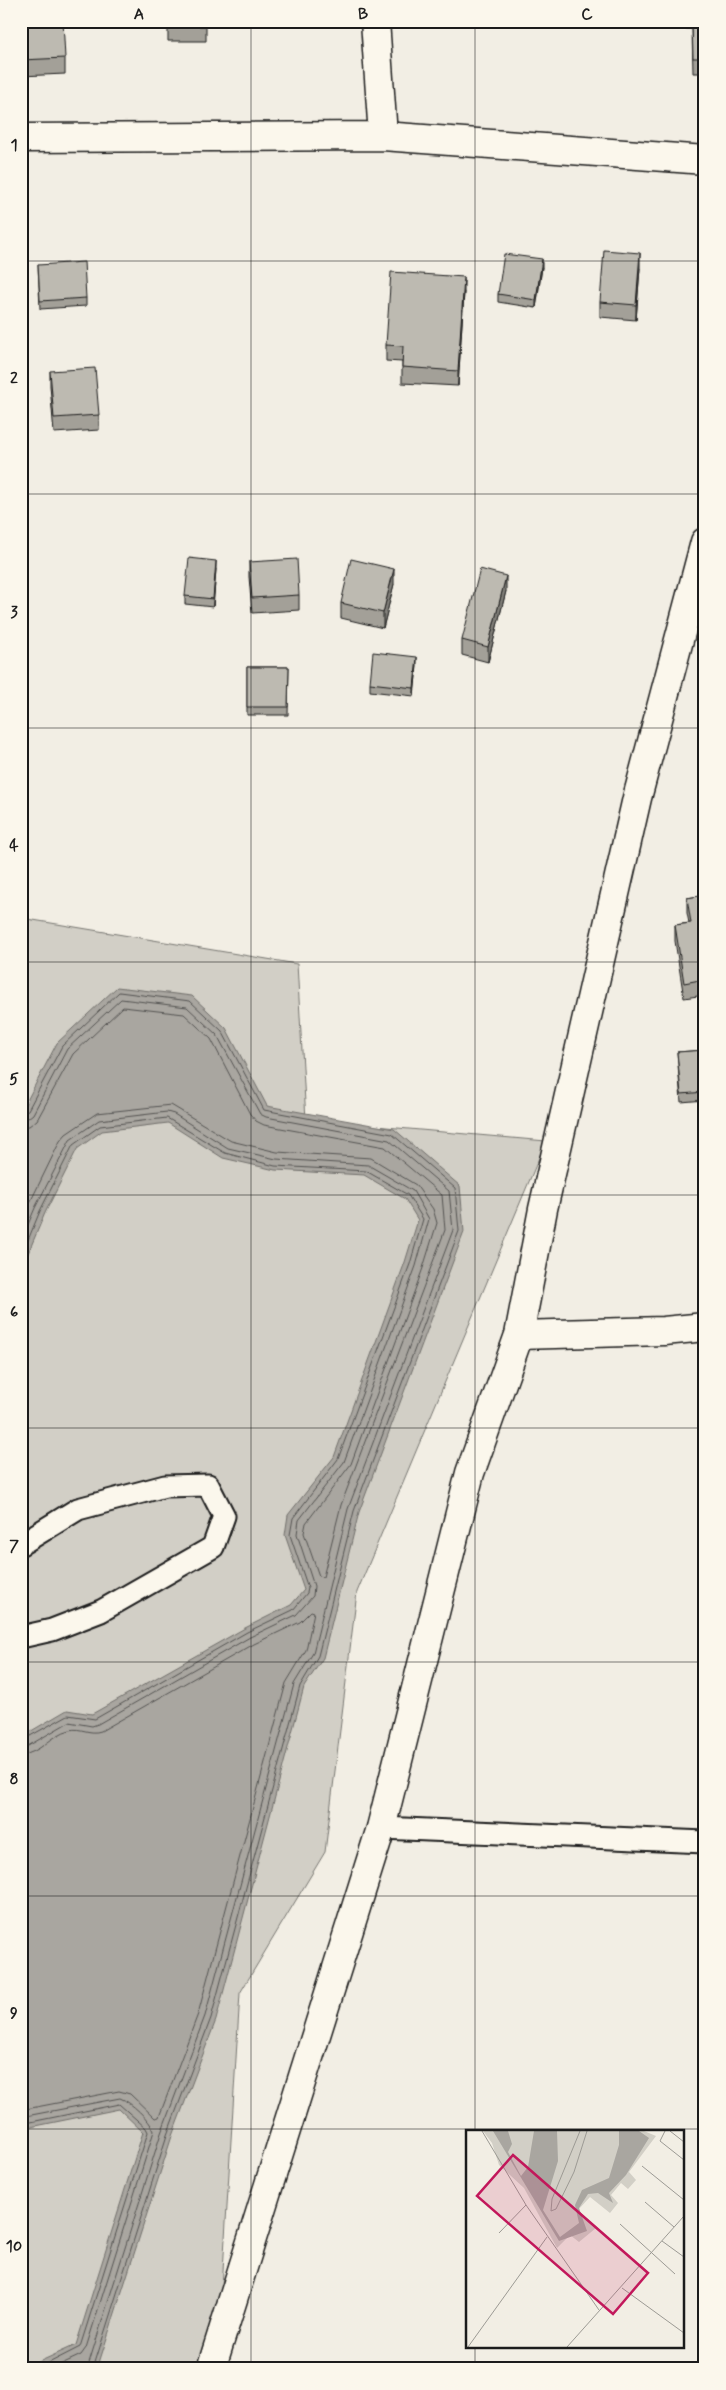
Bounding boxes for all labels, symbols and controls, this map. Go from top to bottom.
text: A [134,4,144,25]
text: B [358,4,368,25]
text: C [581,4,593,25]
text: 1 [10,135,18,156]
text: 2 [10,368,18,389]
text: 3 [10,602,18,623]
text: 4 [9,835,19,856]
text: 5 [9,1069,19,1090]
text: 6 [10,1302,18,1323]
text: 7 [9,1536,19,1557]
text: 8 [9,1769,19,1790]
text: 9 [10,2003,18,2024]
inset map [466,2130,684,2348]
text: 10 [6,2236,22,2257]

